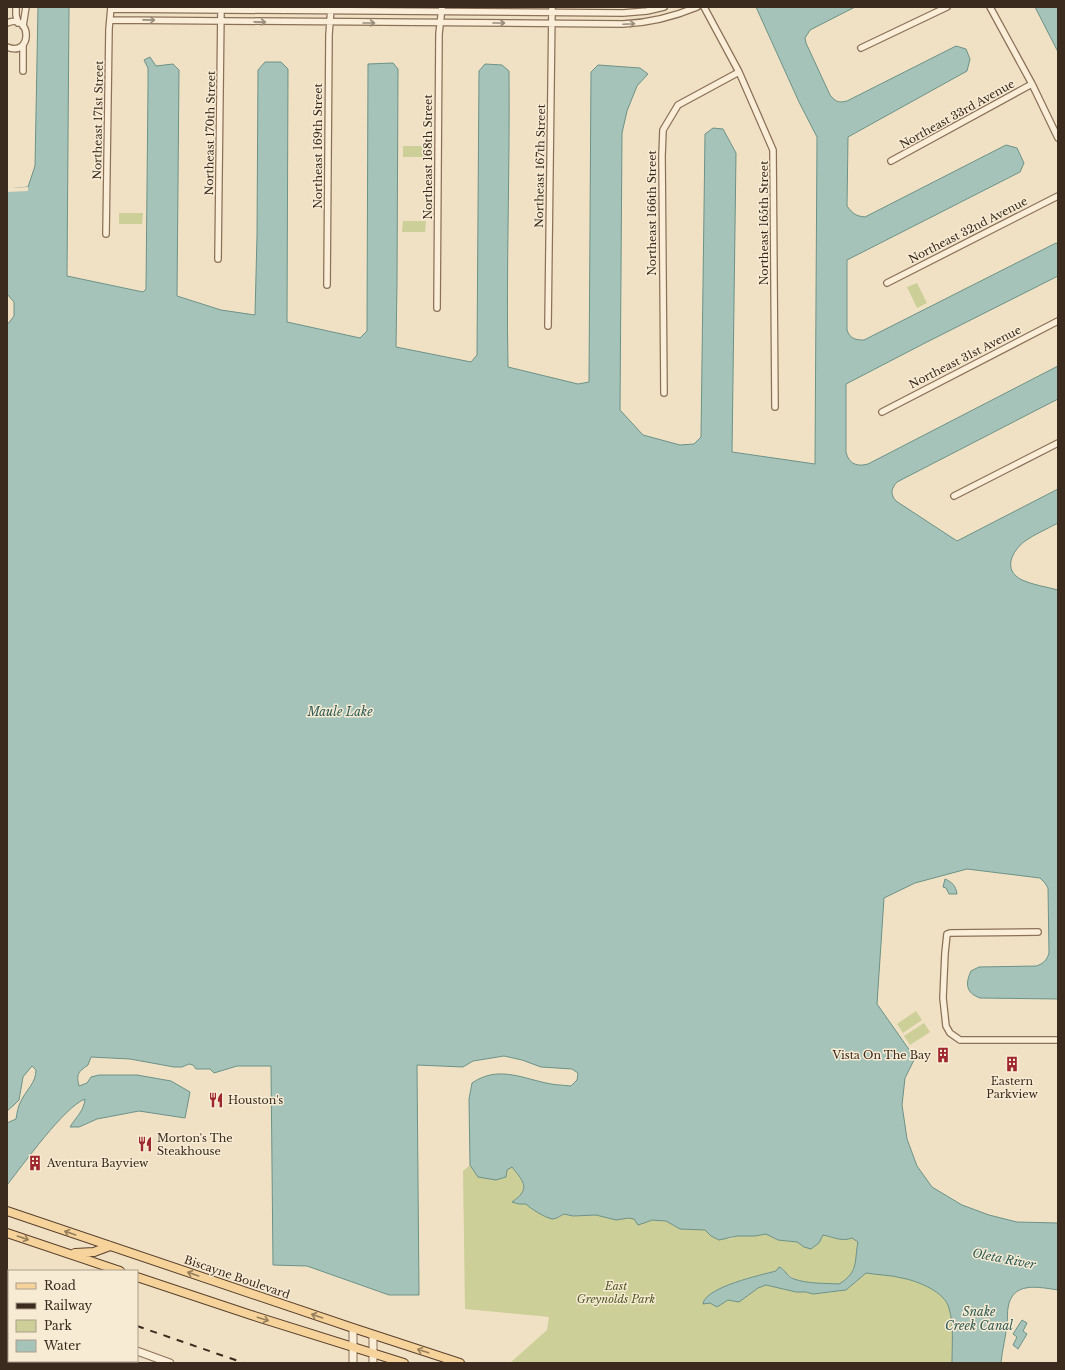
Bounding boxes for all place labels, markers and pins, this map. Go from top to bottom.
building icon: Vista On The Bay [934,1046,952,1064]
place label: Vista On The Bay [831,1048,931,1062]
building icon: Eastern Parkview [1003,1055,1021,1073]
place label: Eastern Parkview [986,1074,1038,1101]
restaurant icon: Houston's [207,1091,225,1109]
place label: Houston's [228,1093,283,1107]
place label: Morton's The Steakhouse [157,1131,233,1158]
restaurant icon: Morton's The Steakhouse [136,1135,154,1153]
building icon: Aventura Bayview [26,1154,44,1172]
place label: Aventura Bayview [46,1156,149,1170]

